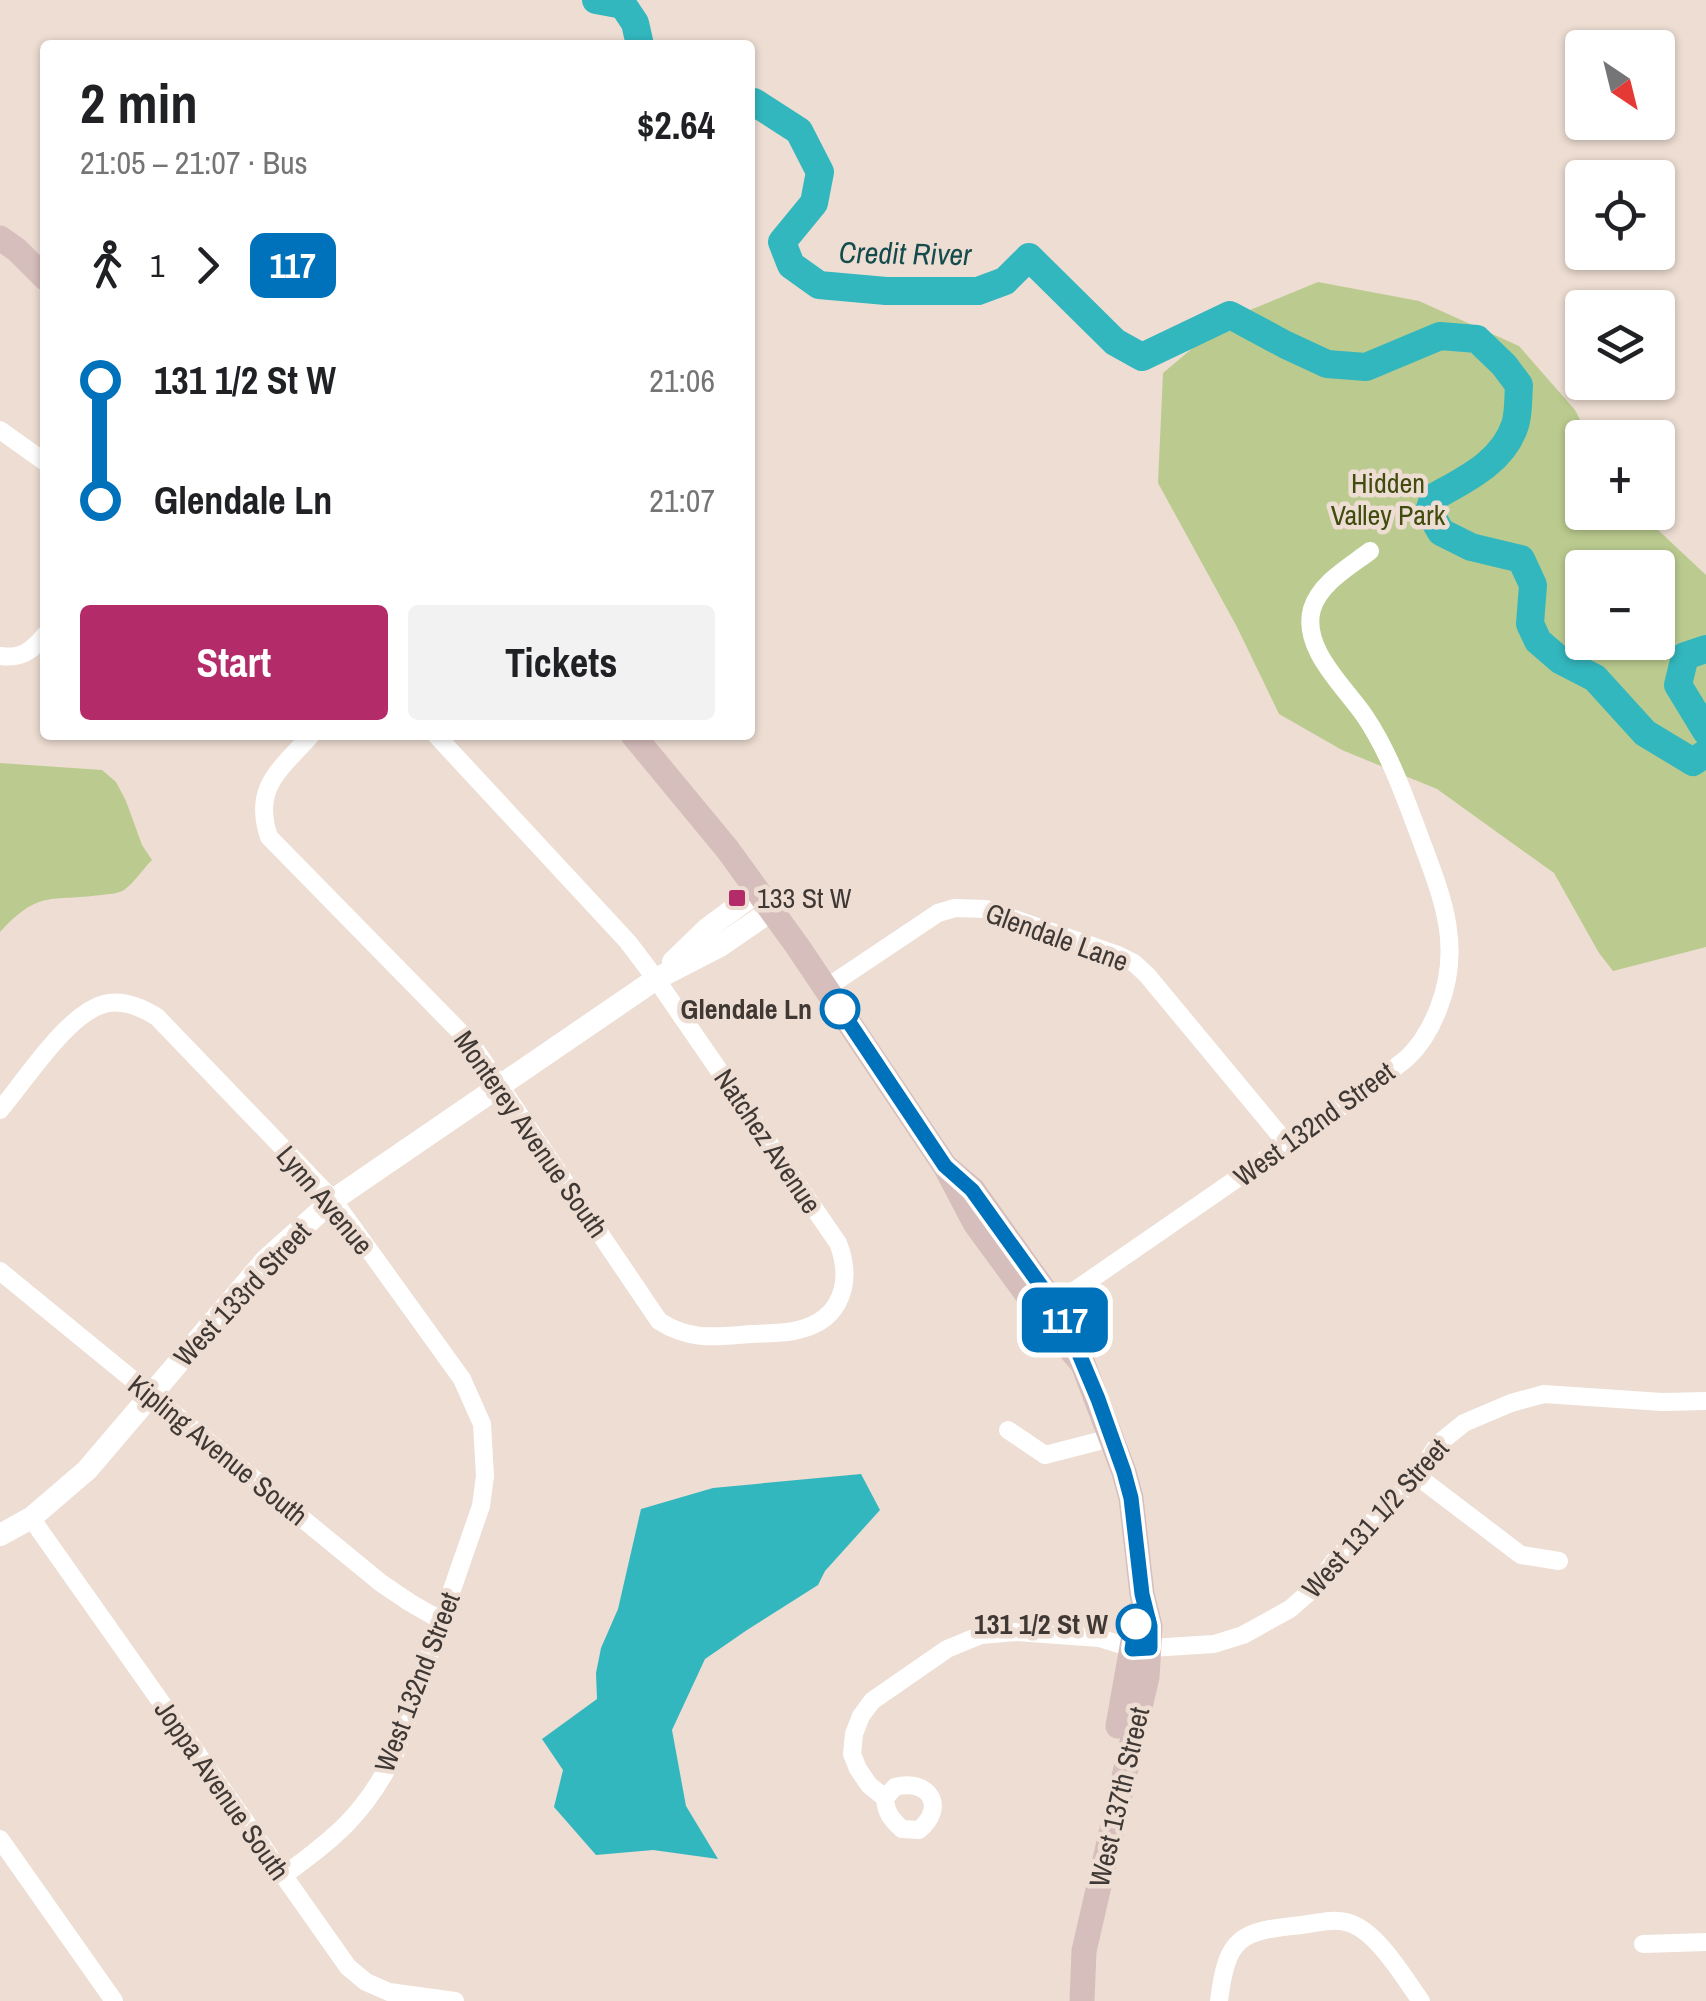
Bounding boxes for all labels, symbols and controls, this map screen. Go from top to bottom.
north arrow [1565,30,1675,140]
map controls [1565,30,1675,660]
text: 2 min [80,66,198,140]
text: $2.64 [637,100,715,151]
text: 21:05 – 21:07 · Bus [80,141,308,184]
button: locate [1565,160,1675,270]
water label: Credit River [838,232,972,274]
icon: walk [80,238,135,293]
icon: forward [180,238,235,293]
text: 117 [270,242,316,289]
text: 1 [150,244,165,287]
button: layers [1565,290,1675,400]
text: 131 1/2 St W [154,355,336,406]
text: 21:06 [649,359,715,402]
button: + [1565,420,1675,530]
park label: Hidden Valley Park [1331,464,1446,534]
text: Glendale Ln [154,475,332,526]
text: 21:07 [649,479,715,522]
button: − [1565,550,1675,660]
button: Start [80,605,388,720]
button: Tickets [408,605,715,720]
place label: 133 St W [757,879,852,917]
marker: 133 St W [726,887,748,909]
street label: Glendale Lane [980,894,1134,980]
place label: Glendale Ln [681,990,812,1028]
marker: Glendale Ln [821,990,859,1028]
street label: Monterey Avenue South [445,1023,617,1245]
street label: West 132nd Street [1226,1053,1402,1195]
street label: Natchez Avenue [706,1061,830,1221]
street label: Lynn Avenue [268,1137,382,1263]
street label: West 133rd Street [165,1214,319,1374]
line badge: 117 [1008,1288,1122,1352]
text: 117 [1042,1297,1088,1344]
street label: Kipling Avenue South [120,1366,316,1534]
street label: West 131 1/2 Street [1293,1430,1457,1606]
street label: West 132nd Street [365,1587,469,1777]
place label: 131 1/2 St W [974,1605,1108,1643]
marker: 131 1/2 St W [1117,1605,1155,1643]
street label: Joppa Avenue South [146,1692,298,1888]
street label: West 137th Street [1080,1703,1158,1891]

